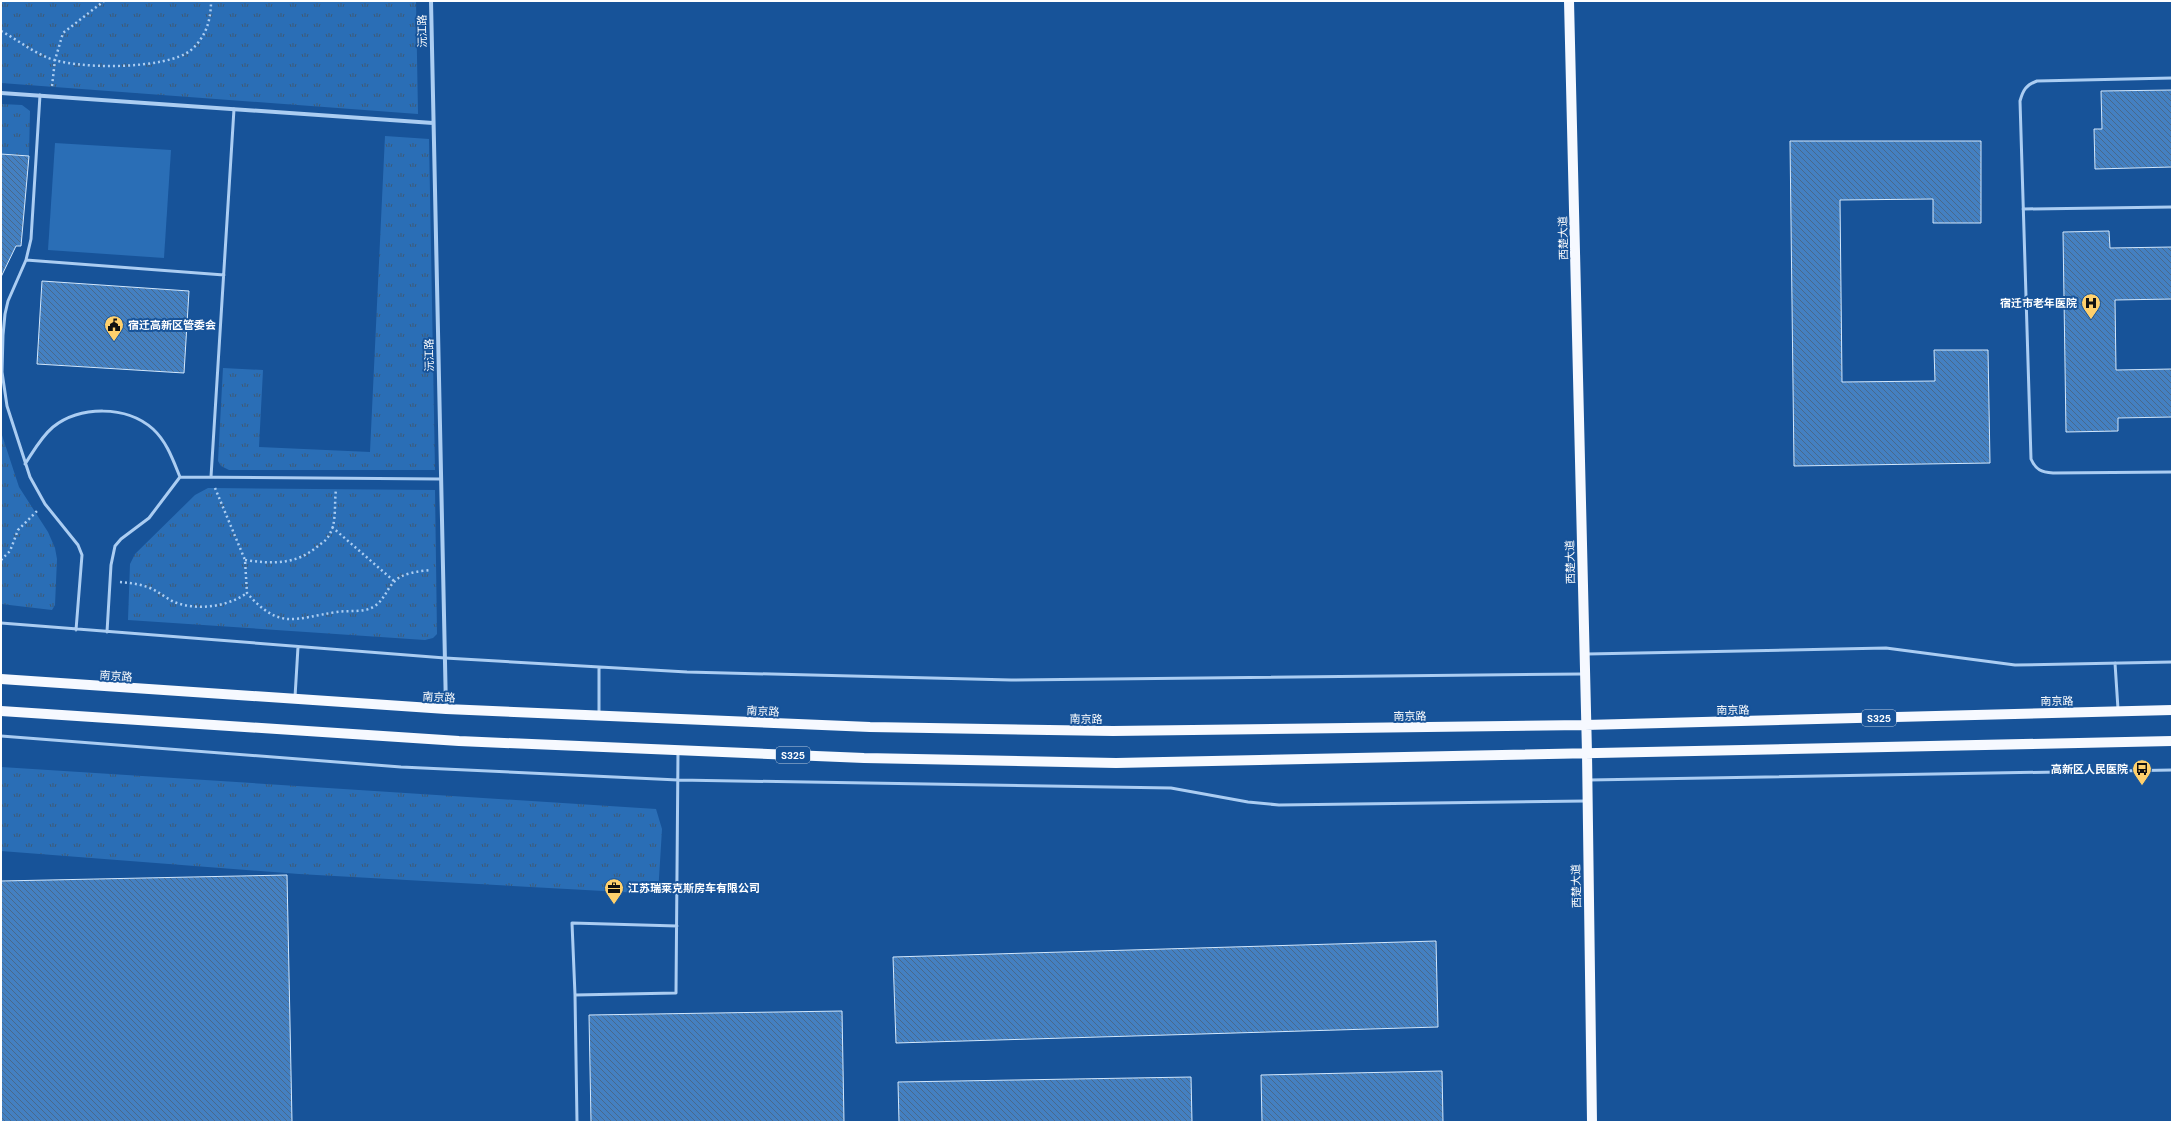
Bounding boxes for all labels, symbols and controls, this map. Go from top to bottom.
street label: 沅江路 [415,14,429,48]
street label: 西楚大道 [1556,216,1570,260]
hospital icon: 宿迁市老年医院 [2080,292,2102,320]
place label: 宿迁市老年医院 [2000,296,2077,310]
public building icon: 宿迁高新区管委会 [103,314,125,342]
place label: 宿迁高新区管委会 [128,318,216,332]
street label: 沅江路 [422,338,436,372]
street label: 西楚大道 [1563,540,1577,584]
street label: 南京路 [99,668,133,684]
street label: 南京路 [422,689,456,705]
street label: 南京路 [2040,694,2074,708]
street label: 南京路 [746,703,780,719]
street label: 南京路 [1716,703,1750,717]
street label: 南京路 [1393,709,1427,723]
road number: S325 [1862,710,1896,726]
street label: 南京路 [1069,712,1103,726]
road number: S325 [776,747,810,763]
bus stop icon: 高新区人民医院 [2131,758,2153,786]
place label: 高新区人民医院 [2051,762,2128,776]
street label: 西楚大道 [1569,864,1583,908]
office icon: 江苏瑞莱克斯房车有限公司 [603,877,625,905]
place label: 江苏瑞莱克斯房车有限公司 [628,881,760,895]

